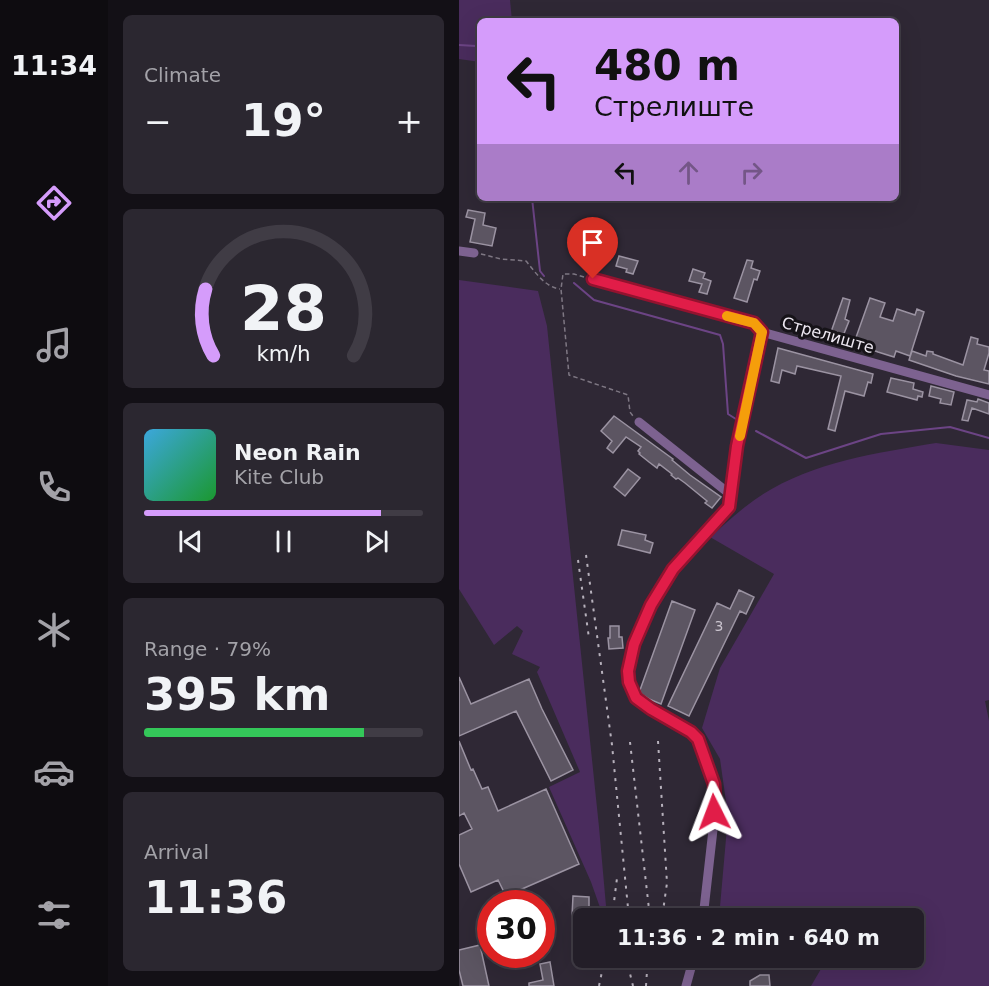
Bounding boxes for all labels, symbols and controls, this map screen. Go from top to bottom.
text: 480 m [594,41,740,90]
icon: left [495,42,573,120]
text: 11:34 [11,50,97,81]
text: Climate [144,63,221,87]
text: Стрелиште [594,91,754,122]
text: 19° [241,94,326,147]
text: − [144,102,172,141]
text: + [395,102,423,141]
icon: left [609,156,642,189]
icon: ahead [672,156,705,189]
icon: right [735,156,768,189]
icon: directions [33,182,75,224]
pin [567,217,618,279]
icon: arrive [576,226,609,259]
text: 28 [240,272,327,345]
street label: Стрелиште [780,313,876,357]
icon: music [33,324,75,366]
text: km/h [256,341,311,366]
text: Neon Rain [234,440,361,465]
text: Kite Club [234,465,324,489]
icon: phone [33,466,75,508]
icon: previous [174,525,207,558]
icon: pause [267,525,300,558]
icon: next [360,525,393,558]
icon: climate [33,609,75,651]
house number: 3 [715,618,723,634]
text: Range · 79% [144,637,271,661]
text: 395 km [144,668,330,721]
icon: car [33,751,75,793]
position arrow [682,780,746,844]
text: Arrival [144,840,209,864]
text: 11:36 [144,871,287,924]
speed limit sign: 30 [477,890,555,968]
icon: filters [33,894,75,936]
text: 11:36 · 2 min · 640 m [617,925,880,950]

